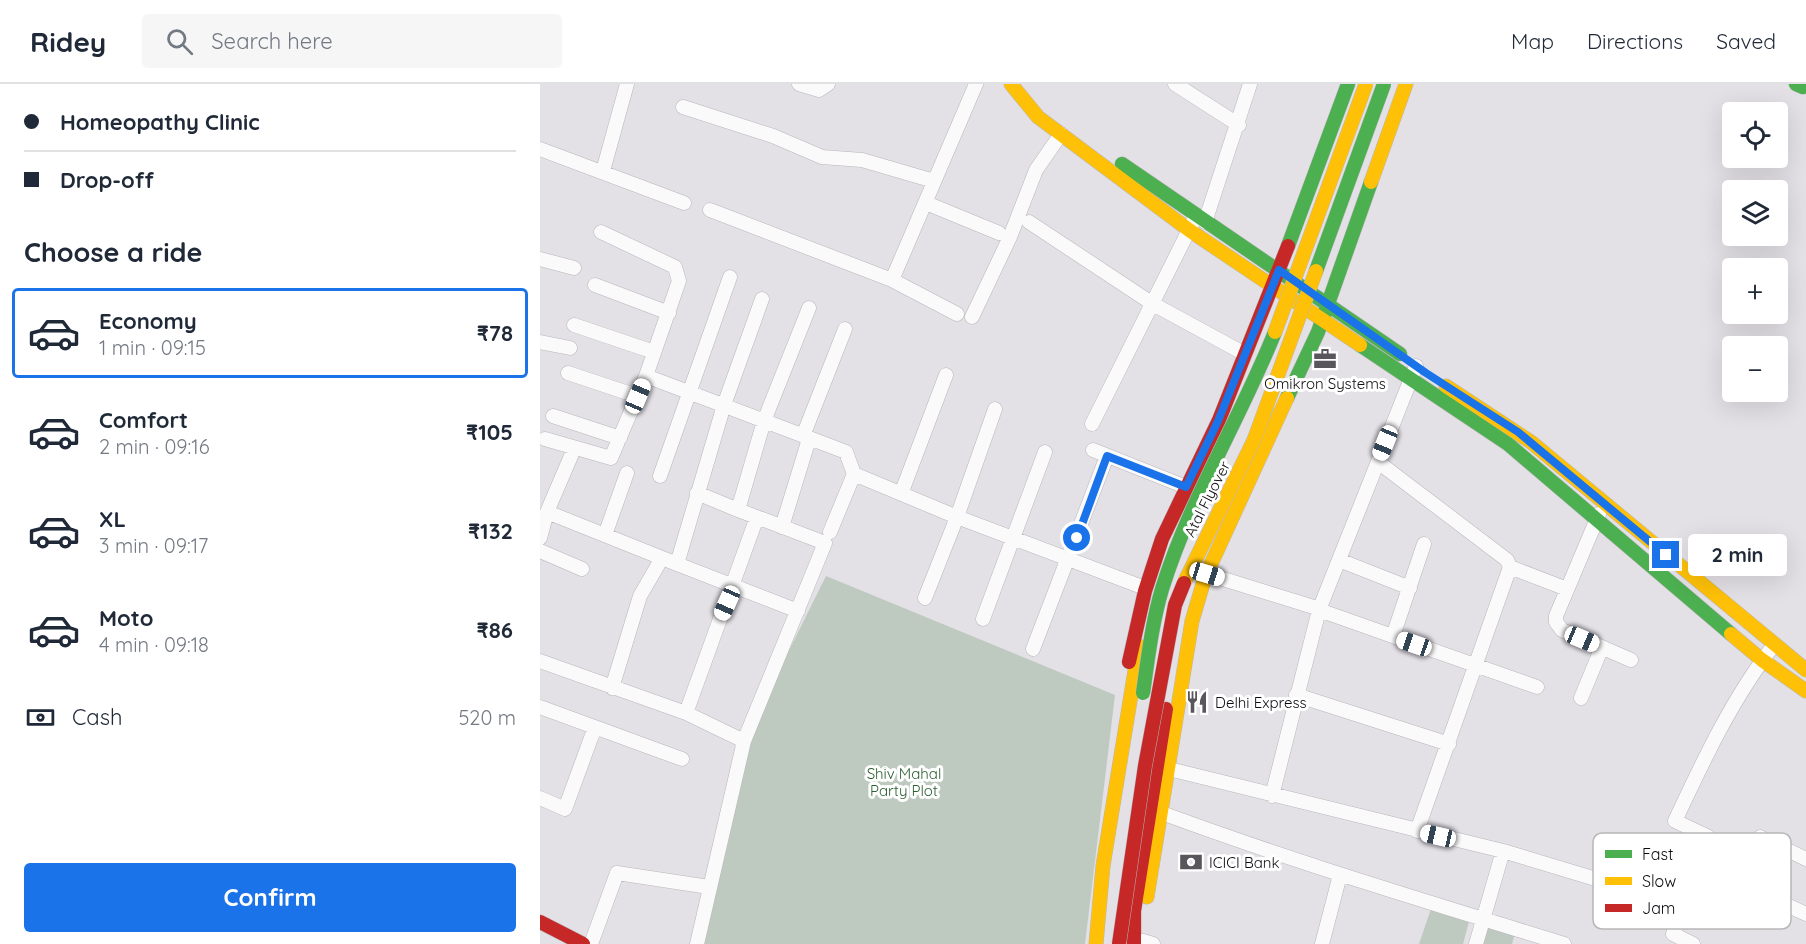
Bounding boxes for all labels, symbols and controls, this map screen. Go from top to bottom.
search box [142,14,562,68]
text: Ridey [30,24,106,59]
icon: search [163,25,196,58]
text: Search here [211,27,333,55]
text: Map [1511,28,1554,54]
text: Directions [1587,28,1683,54]
text: Saved [1716,28,1776,54]
map controls [1722,102,1788,402]
button: locate [1722,102,1788,168]
text: Homeopathy Clinic [60,108,260,136]
text: Drop-off [60,166,154,194]
button: layers [1722,180,1788,246]
text: Choose a ride [24,235,202,269]
button: + [1722,258,1788,324]
icon: car [27,306,81,360]
text: Economy [99,307,197,335]
text: ₹78 [477,319,513,347]
text: 1 min · 09:15 [99,335,206,360]
button: − [1722,336,1788,402]
office icon: Omikron Systems [1312,346,1338,372]
place label: Omikron Systems [1264,374,1386,393]
car [623,376,653,416]
icon: car [27,405,81,459]
text: Comfort [99,406,188,434]
text: ₹105 [466,418,513,446]
car [1370,423,1400,463]
text: 2 min · 09:16 [99,434,209,459]
street label: Atal Flyover [1180,458,1234,540]
icon: car [27,504,81,558]
text: XL [99,505,126,533]
text: ₹132 [468,517,513,545]
route start [1063,524,1090,551]
text: 3 min · 09:17 [99,533,208,558]
callout: 2 min [1687,534,1786,576]
route end [1652,541,1679,568]
text: 2 min [1711,542,1764,567]
car [1187,560,1227,588]
car [711,583,743,623]
icon: car [27,603,81,657]
text: Moto [99,604,153,632]
text: ₹86 [477,616,513,644]
car [1562,624,1602,654]
car [1394,630,1434,658]
text: 4 min · 09:18 [99,632,209,657]
restaurant icon: Delhi Express [1184,689,1210,715]
place label: Delhi Express [1215,693,1307,712]
icon: cash [24,701,57,734]
text: Cash [72,703,123,731]
text: 520 m [458,705,516,730]
park label: Shiv Mahal Party Plot [867,764,941,800]
car [1418,823,1458,849]
legend [1593,833,1791,929]
text: Fast [1642,844,1673,864]
bank icon: ICICI Bank [1178,849,1204,875]
place label: ICICI Bank [1209,853,1280,872]
button: Confirm [24,863,516,932]
text: Slow [1642,871,1676,891]
text: Jam [1642,898,1675,918]

